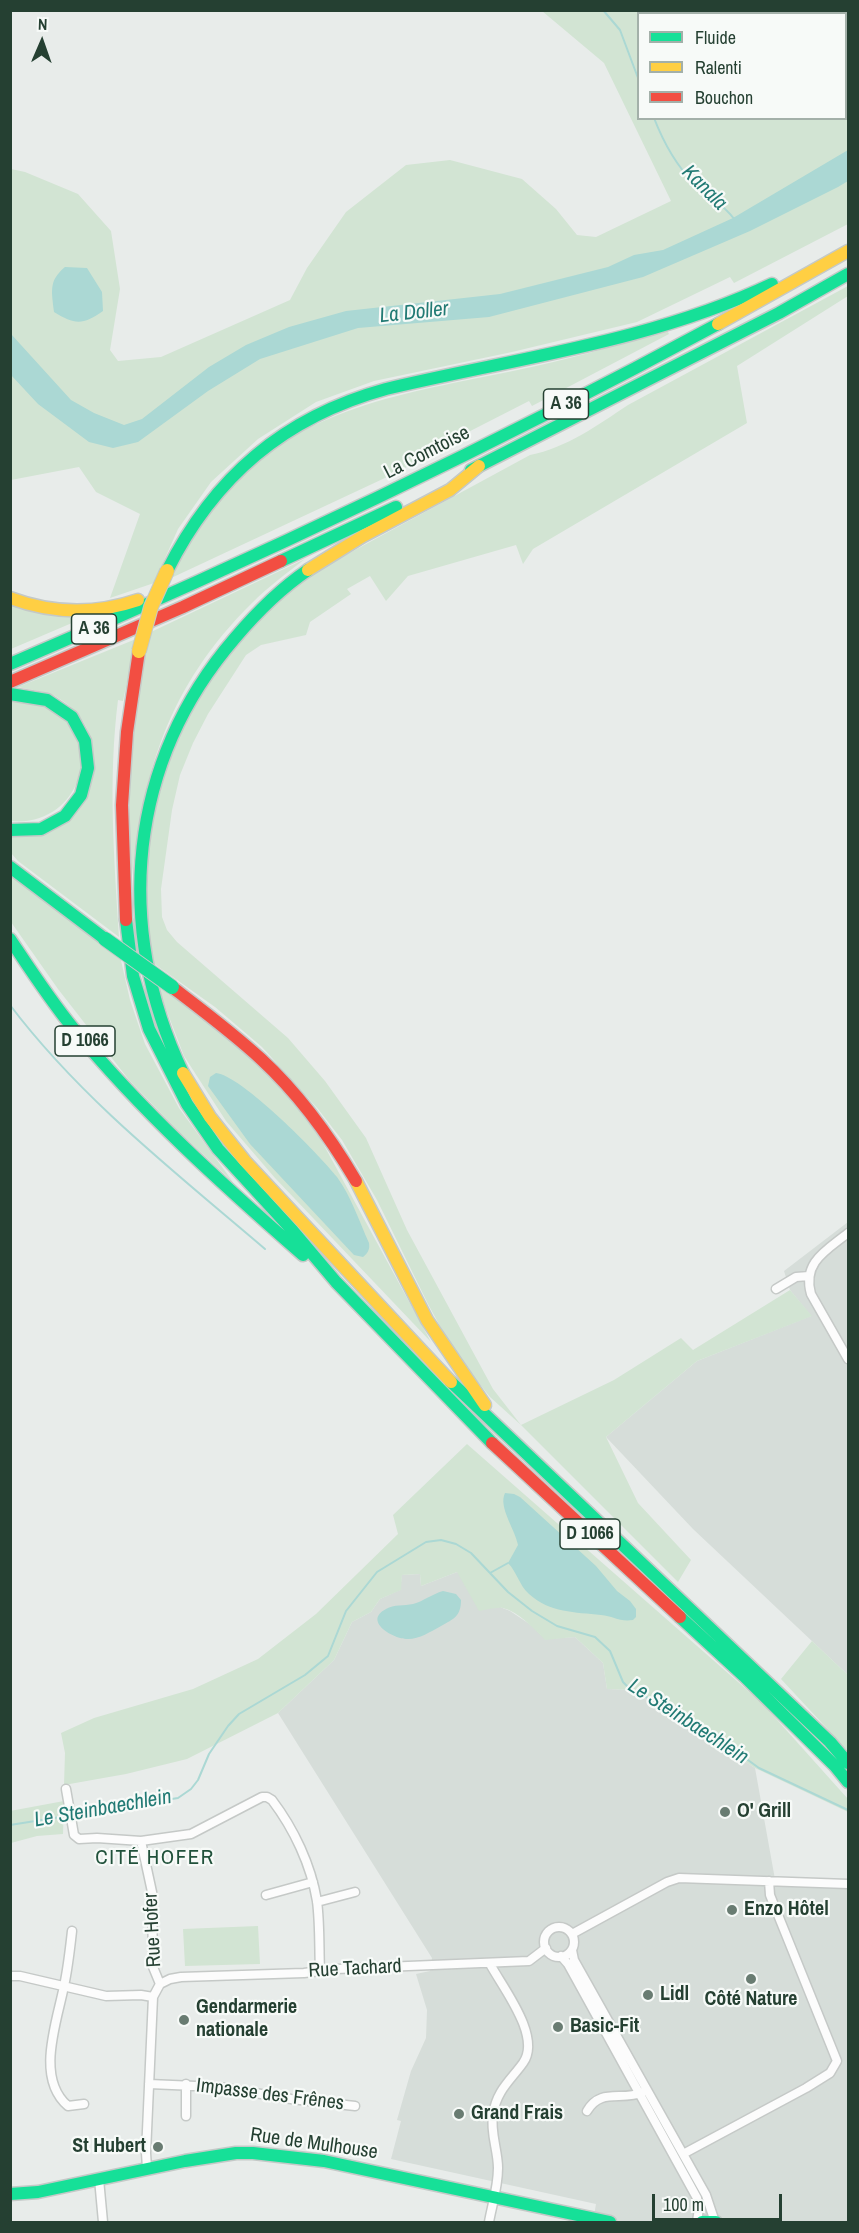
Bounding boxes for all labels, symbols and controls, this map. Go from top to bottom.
north arrow [12,12,72,72]
legend [637,12,847,120]
text: N [37,13,48,35]
text: Fluide [695,25,736,50]
text: Ralenti [695,55,742,80]
text: Bouchon [695,85,753,110]
water label: Kanala [676,160,732,216]
water label: La Doller [378,297,450,329]
road number: A 36 [544,389,588,419]
street label: La Comtoise [380,421,474,485]
road number: A 36 [72,614,116,644]
road number: D 1066 [55,1026,115,1056]
road number: D 1066 [560,1519,620,1549]
water label: Le Steinbaechlein [623,1674,753,1770]
water label: Le Steinbaechlein [32,1785,174,1833]
place label: O' Grill [737,1800,791,1824]
marker: O' Grill [718,1805,732,1819]
district label: CITÉ HOFER [95,1845,215,1871]
street label: Rue Hofer [139,1892,167,1968]
place label: Enzo Hôtel [744,1898,829,1922]
marker: Enzo Hôtel [725,1903,739,1917]
street label: Rue Tachard [308,1955,402,1983]
marker: Côté Nature [744,1972,758,1986]
place label: Lidl [660,1983,689,2007]
marker: Lidl [641,1988,655,2002]
place label: Côté Nature [705,1988,797,2012]
place label: Gendarmerie nationale [196,1996,297,2043]
marker: Gendarmerie nationale [177,2013,191,2027]
place label: Basic-Fit [570,2015,639,2039]
marker: Basic-Fit [551,2020,565,2034]
street label: Impasse des Frênes [195,2074,345,2116]
place label: Grand Frais [471,2102,563,2126]
marker: Grand Frais [452,2107,466,2121]
street label: Rue de Mulhouse [249,2123,379,2165]
place label: St Hubert [72,2135,146,2159]
marker: St Hubert [151,2140,165,2154]
scale bar [655,2182,786,2220]
text: 100 m [663,2192,704,2217]

